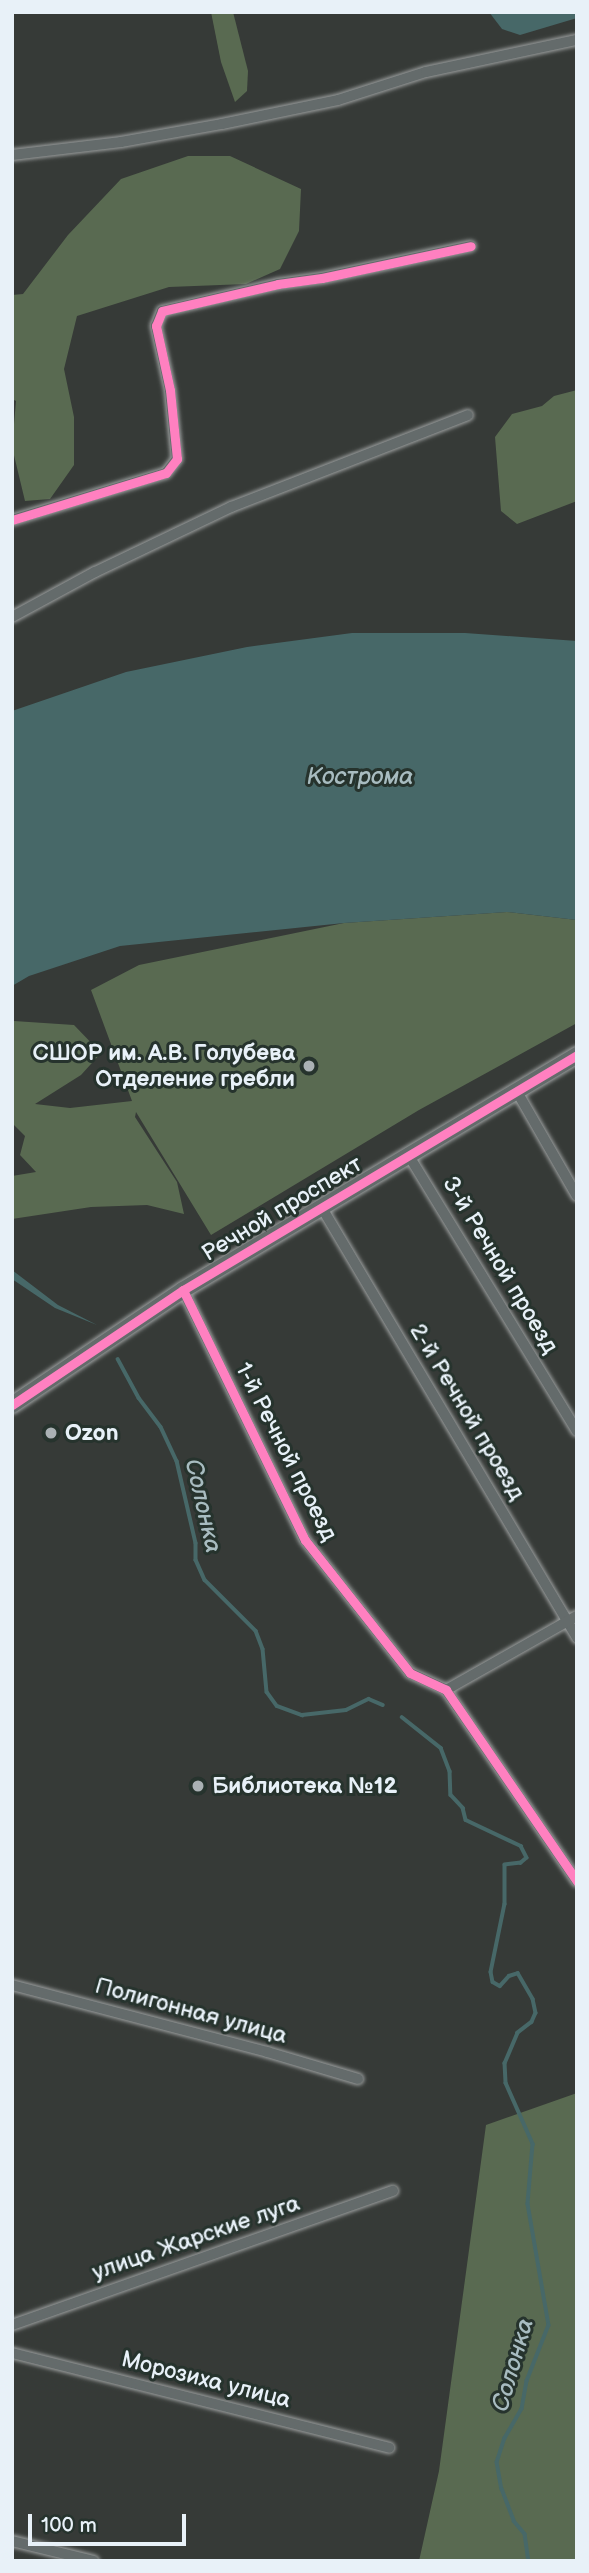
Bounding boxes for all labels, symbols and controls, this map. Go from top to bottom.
water label: Кострома [306,763,414,791]
place label: СШОР им. А.В. Голубева Отделение гребли [32,1039,295,1093]
marker: СШОР им. А.В. Голубева Отделение гребли [301,1058,317,1074]
street label: Речной проспект [197,1150,367,1268]
street label: 3-й Речной проезд [436,1171,564,1359]
street label: 2-й Речной проезд [403,1319,531,1505]
street label: 1-й Речной проезд [229,1358,343,1546]
place label: Ozon [65,1419,119,1447]
marker: Ozon [43,1425,59,1441]
water label: Солонка [178,1456,228,1556]
place label: Библиотека №12 [212,1772,397,1800]
marker: Библиотека №12 [190,1778,206,1794]
street label: Полигонная улица [92,1972,290,2050]
street label: улица Жарские луга [89,2190,303,2286]
water label: Солонка [486,2315,540,2415]
street label: Морозиха улица [118,2346,294,2414]
scale bar [32,2500,189,2544]
text: 100 m [41,2513,97,2538]

